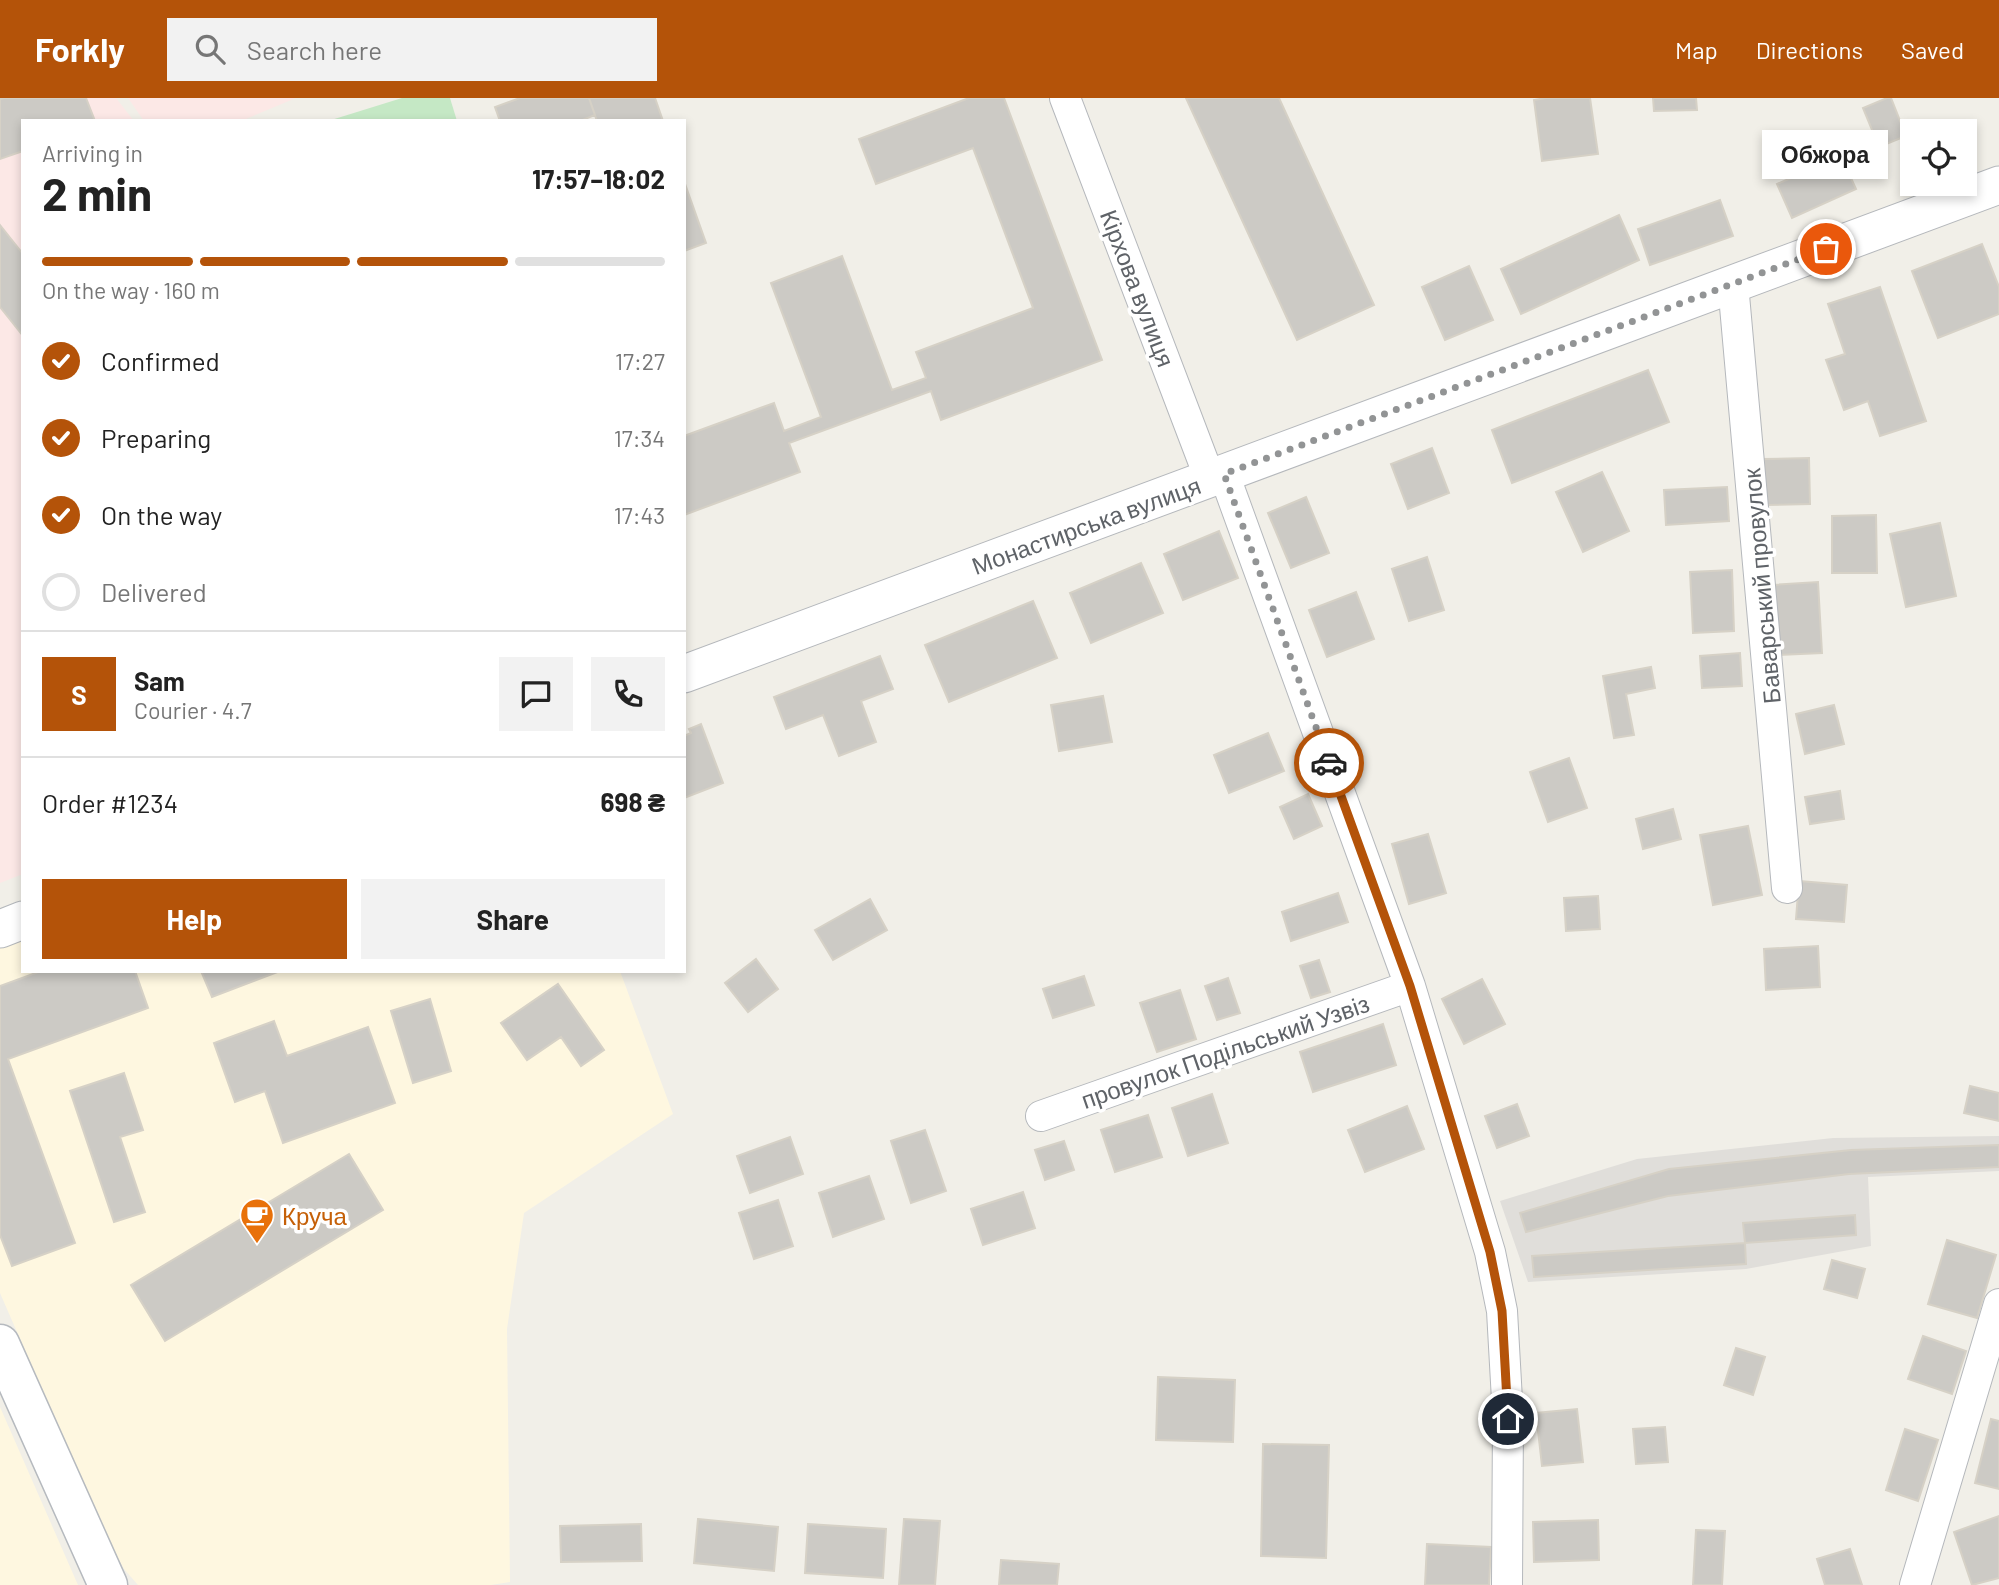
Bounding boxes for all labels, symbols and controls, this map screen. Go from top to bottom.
search box [167,18,657,81]
text: Forkly [35,29,125,69]
icon: search [191,30,229,68]
text: Search here [247,34,382,65]
text: Map [1675,35,1718,64]
text: Directions [1756,35,1863,64]
text: Saved [1901,35,1964,64]
map controls [1900,119,1977,196]
button: locate [1900,119,1977,196]
callout: Обжора [1763,130,1889,179]
text: Arriving in [42,139,143,167]
text: Обжора [1781,140,1869,168]
text: 17:57–18:02 [532,163,665,194]
text: 2 min [42,165,152,220]
street label: Кірхова вулиця [1095,205,1181,371]
pin [1796,219,1856,279]
icon: bag [1807,230,1845,268]
text: On the way · 160 m [42,276,220,304]
icon: check [42,342,80,380]
text: Confirmed [101,345,220,376]
text: 17:27 [615,347,665,375]
icon: check [42,419,80,457]
text: Preparing [101,422,211,453]
text: 17:34 [614,424,665,452]
street label: Баварський провулок [1736,466,1786,705]
street label: Монастирська вулиця [968,470,1204,580]
icon: check [42,496,80,534]
text: On the way [101,499,222,530]
text: 17:43 [614,501,665,529]
text: Delivered [101,576,207,607]
button: chat [499,657,573,731]
button: phone [591,657,665,731]
text: Sam [134,665,185,696]
text: S [71,679,87,710]
text: Courier · 4.7 [134,696,252,724]
courier [1294,728,1364,798]
icon: car [1310,744,1348,782]
text: 698 ₴ [601,786,665,817]
text: Order #1234 [42,787,178,818]
button: Help [42,879,347,959]
button: Share [361,879,665,959]
street label: провулок Подільський Узвіз [1077,988,1373,1114]
cafe icon: Круча [238,1196,276,1245]
place label: Круча [282,1201,348,1230]
pin [1478,1389,1538,1449]
icon: home [1489,1400,1527,1438]

